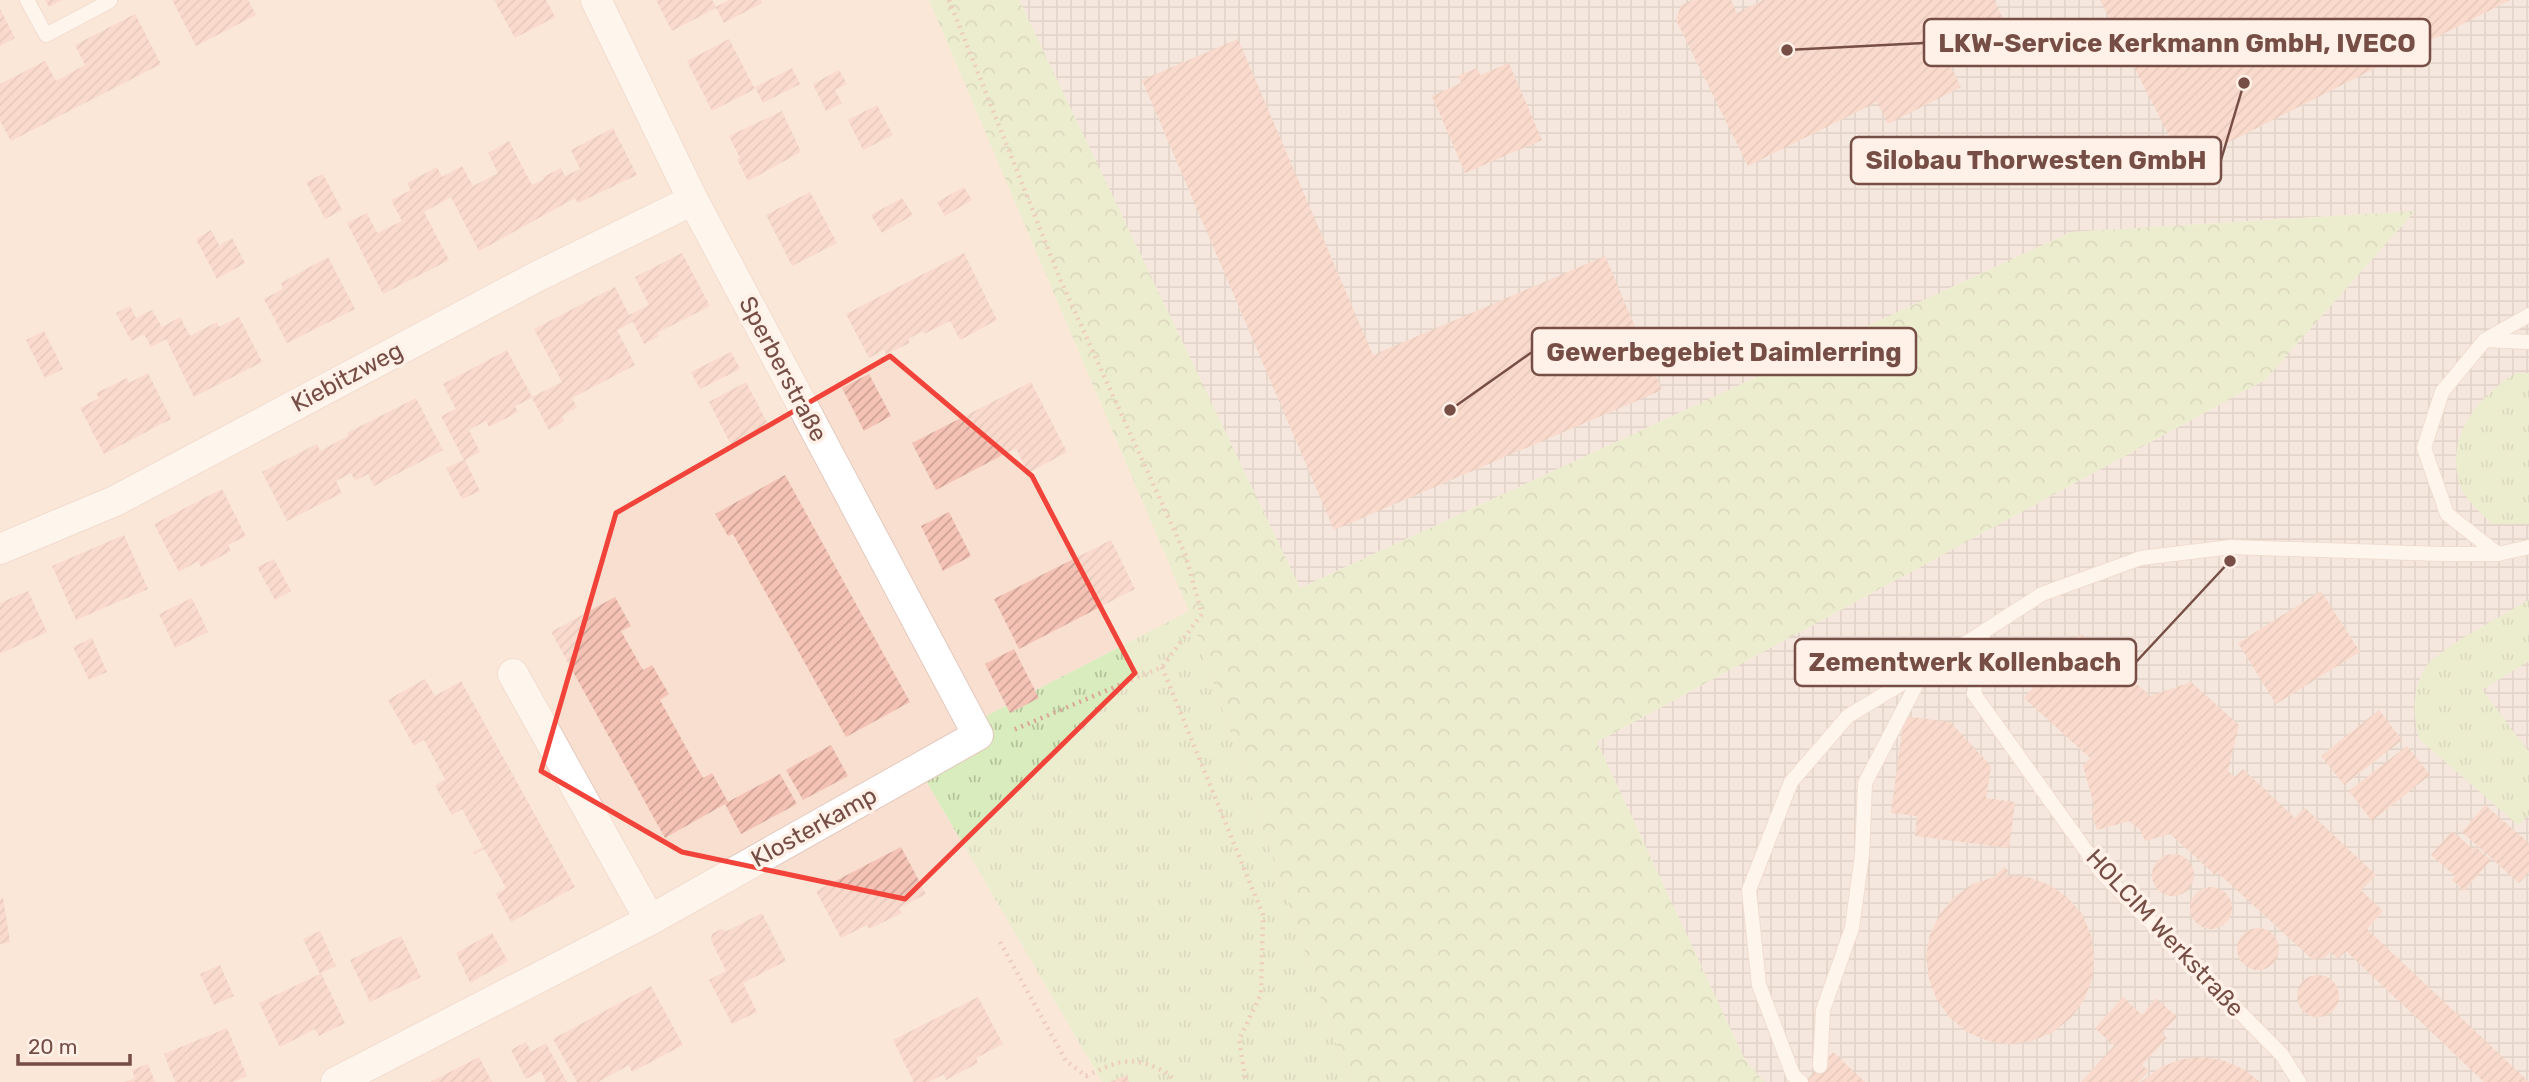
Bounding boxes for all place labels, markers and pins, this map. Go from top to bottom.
callout: LKW-Service Kerkmann GmbH, IVECO [1924,19,2430,66]
callout: Silobau Thorwesten GmbH [1851,137,2221,184]
callout: Gewerbegebiet Daimlerring [1532,328,1916,375]
callout: Zementwerk Kollenbach [1795,639,2136,686]

